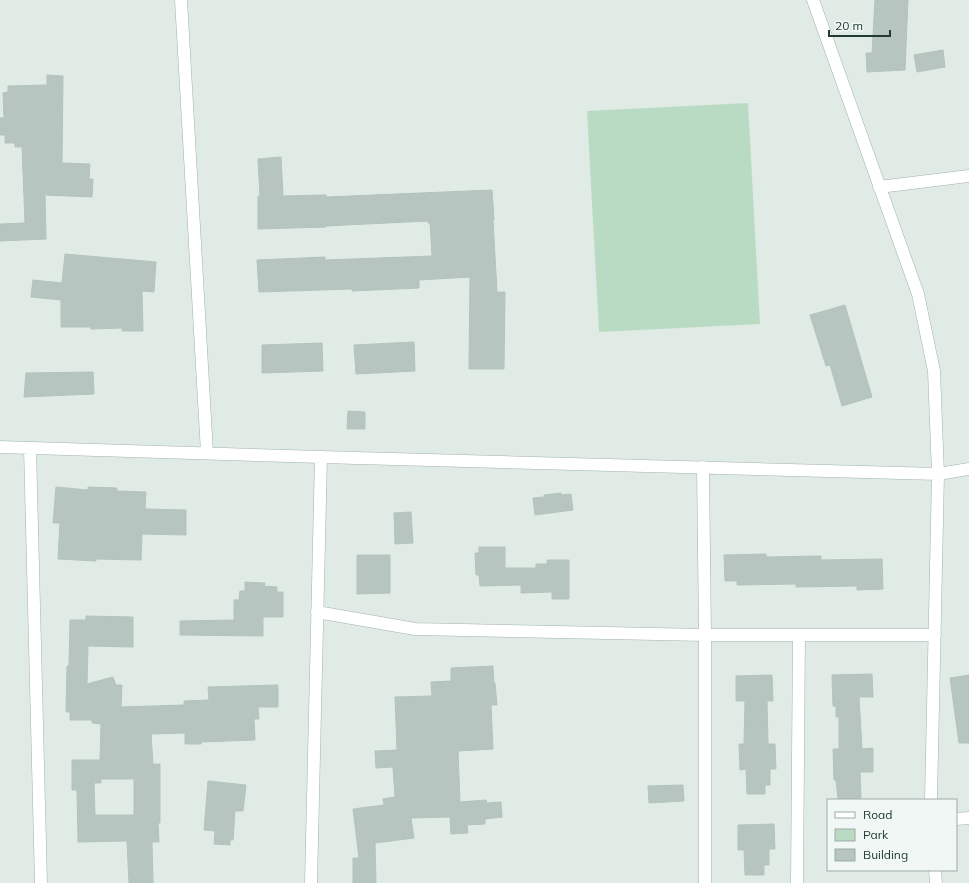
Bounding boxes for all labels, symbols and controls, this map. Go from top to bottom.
scale bar [829,12,890,38]
text: 20 m [835,18,863,33]
legend [827,799,957,871]
text: Road [863,807,892,822]
text: Park [863,827,889,842]
text: Building [863,847,908,862]

